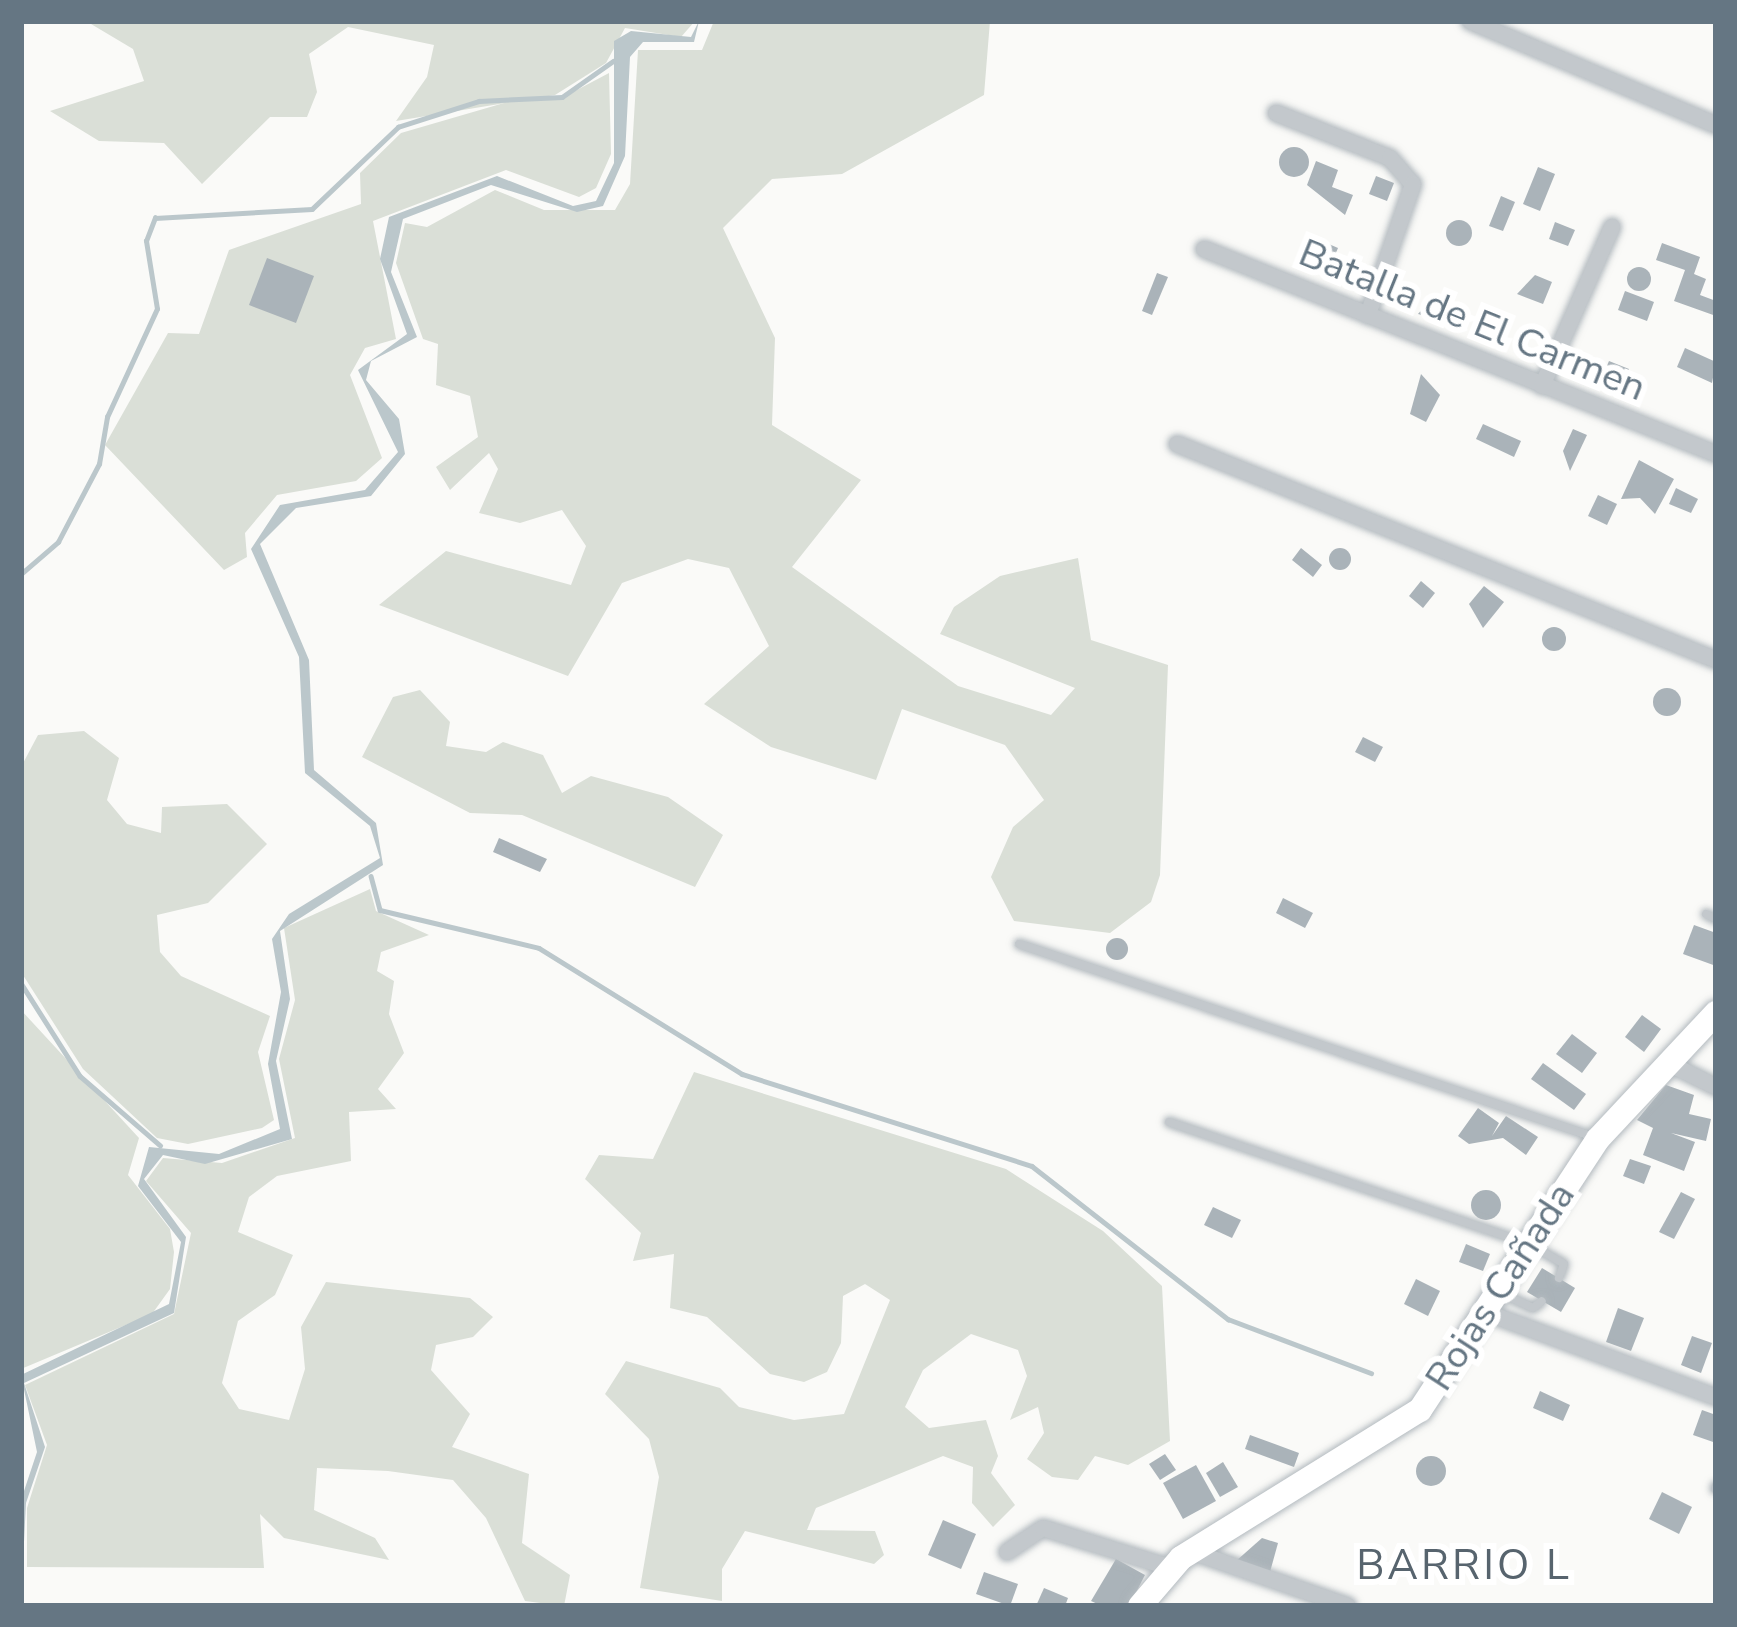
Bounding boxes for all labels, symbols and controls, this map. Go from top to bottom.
street label: Batalla de El Carmen [1292,230,1652,412]
street label: Rojas Cañada [1416,1174,1586,1400]
district label: BARRIO L [1356,1541,1572,1591]

